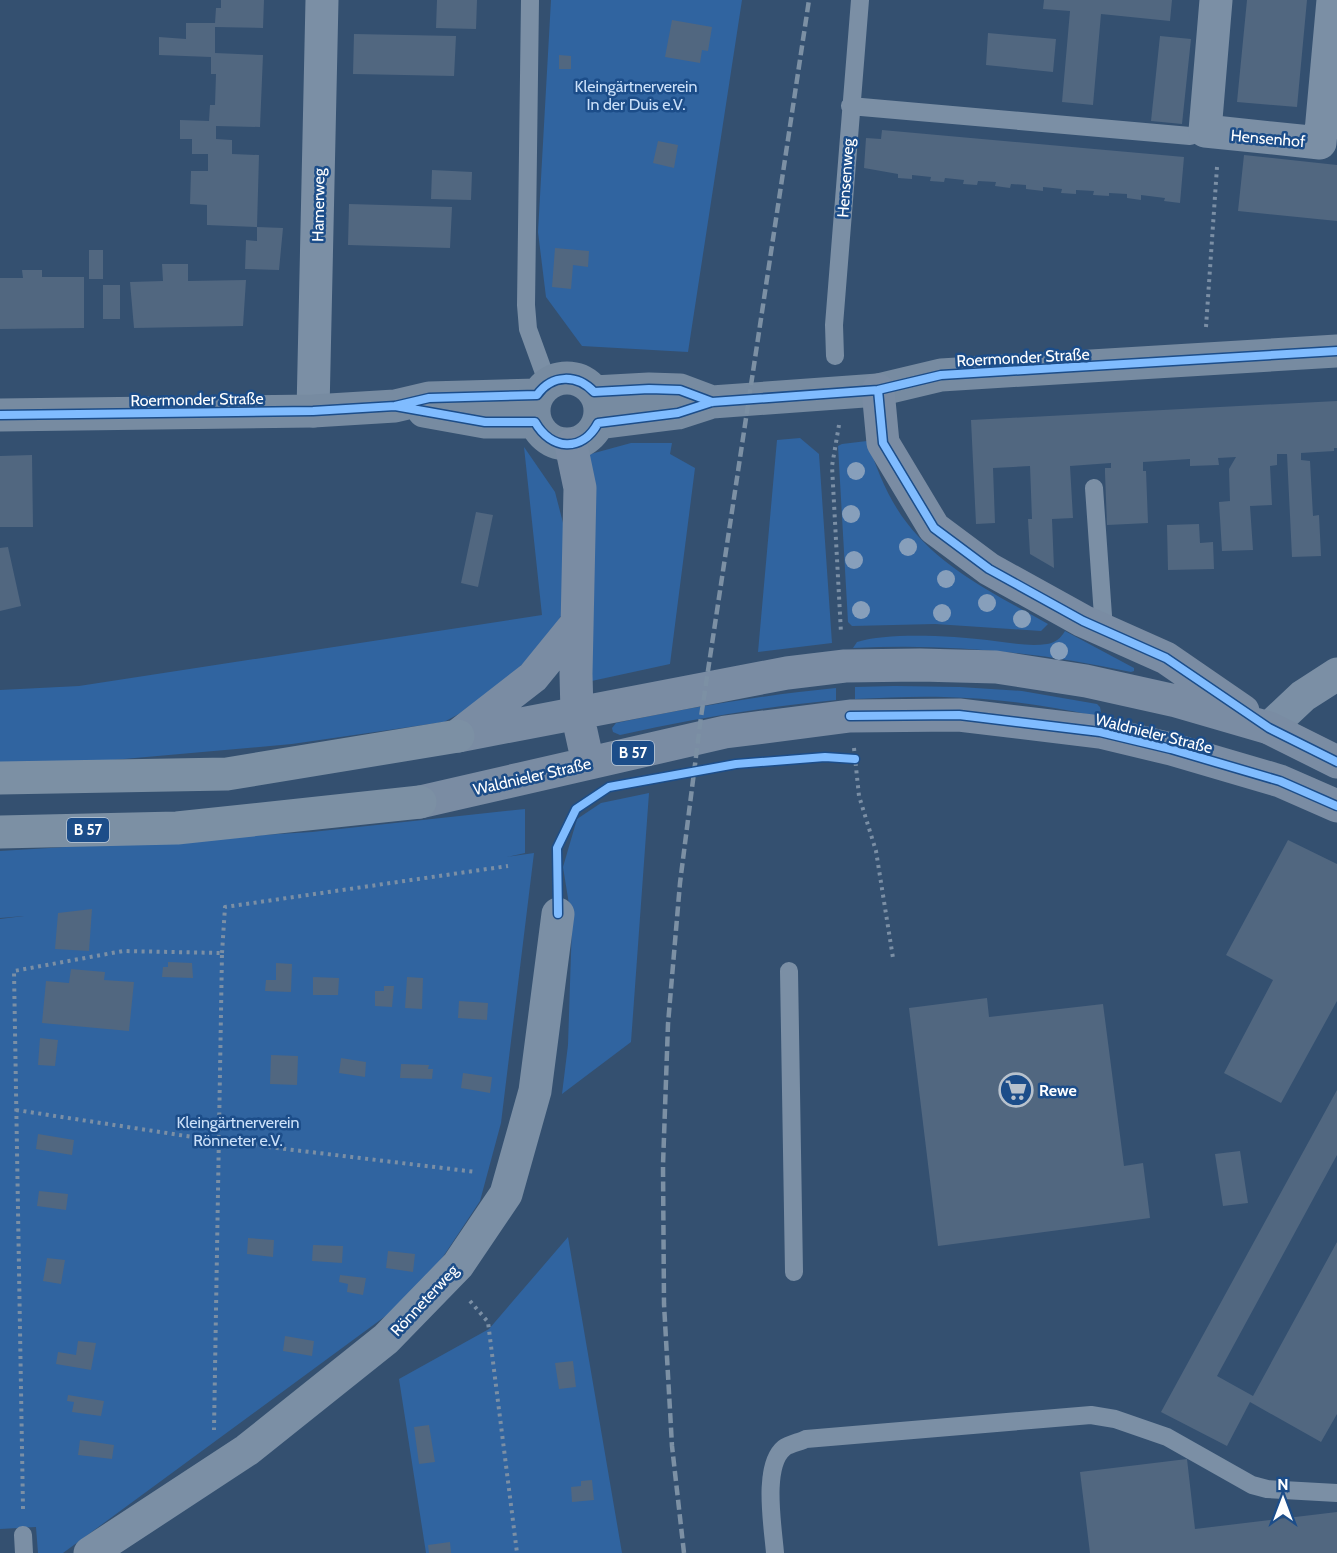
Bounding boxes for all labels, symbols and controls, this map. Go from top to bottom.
park label: Kleingärtnerverein In der Duis e.V. [575,77,697,114]
street label: Hensenhof [1230,126,1307,151]
street label: Hensenweg [833,137,858,218]
street label: Hamerweg [308,167,329,242]
street label: Roermonder Straße [956,345,1090,370]
street label: Roermonder Straße [130,389,264,410]
street label: Waldnieler Straße [1093,710,1215,757]
road number: B 57 [612,741,654,765]
street label: Waldnieler Straße [471,754,593,799]
road number: B 57 [67,818,109,842]
supermarket icon: Rewe [998,1072,1034,1108]
place label: Rewe [1039,1081,1077,1100]
park label: Kleingärtnerverein Rönneter e.V. [177,1113,299,1150]
street label: Rönneterweg [387,1260,463,1340]
north arrow [1253,1469,1313,1529]
text: N [1277,1475,1289,1494]

